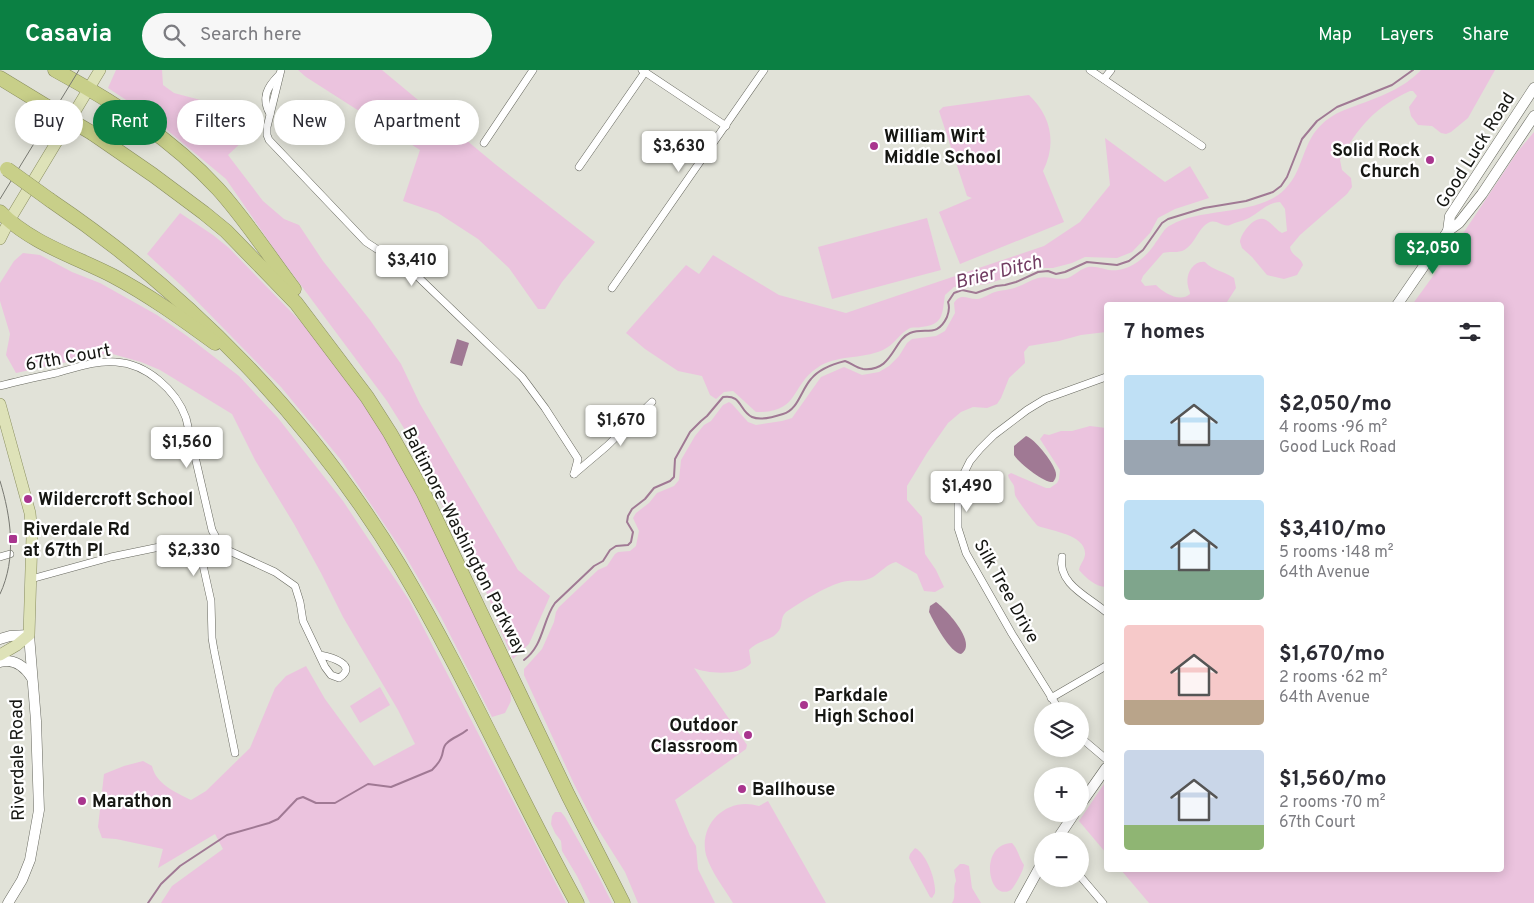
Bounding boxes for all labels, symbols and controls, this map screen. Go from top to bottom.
search box [142,13,492,58]
text: Casavia [25,20,112,50]
icon: search [160,21,188,49]
text: Search here [200,23,302,47]
text: Map [1318,24,1352,47]
text: Layers [1380,24,1434,47]
text: Share [1462,24,1509,47]
street label: Good Luck Road [1432,89,1521,213]
chip: Buy [15,100,83,145]
chip: Rent [93,100,167,145]
chip: Filters [177,100,264,145]
chip: New [274,100,345,145]
chip: Apartment [355,100,479,145]
place label: William Wirt Middle School [884,126,1001,170]
pin: $3,630 [638,131,720,173]
text: $3,630 [653,137,705,157]
marker: William Wirt Middle School [868,140,880,152]
place label: Solid Rock Church [1332,140,1420,184]
marker: Solid Rock Church [1424,154,1436,166]
pin: $2,050 [1392,232,1474,275]
text: $2,050 [1406,239,1460,259]
pin: $3,410 [371,244,453,287]
water label: Brier Ditch [953,250,1045,295]
text: $3,410 [387,251,437,271]
icon: filters [1456,318,1484,346]
text: 7 homes [1124,319,1205,346]
street label: 67th Court [24,340,113,377]
text: $2,050/mo [1279,391,1392,418]
icon: home [1164,395,1224,455]
pin: $1,670 [580,404,662,447]
text: $1,670 [596,411,646,431]
text: 4 rooms · 96 m² [1279,418,1387,438]
street label: Baltimore-Washington Parkway [396,424,531,660]
pin: $1,560 [146,426,228,469]
text: $1,560 [162,433,212,453]
text: Good Luck Road [1279,438,1396,458]
pin: $1,490 [926,470,1008,513]
text: $1,490 [942,477,992,497]
place label: Wildercroft School [38,489,193,512]
marker: Wildercroft School [22,493,34,505]
text: $3,410/mo [1279,516,1386,543]
place label: Riverdale Rd at 67th Pl [23,519,130,563]
icon: home [1164,520,1224,580]
marker: Riverdale Rd at 67th Pl [7,533,19,545]
pin: $2,330 [153,534,235,577]
street label: Silk Tree Drive [968,536,1044,648]
text: $2,330 [168,541,220,561]
text: 5 rooms · 148 m² [1279,543,1394,563]
text: 64th Avenue [1279,563,1370,583]
text: $1,670/mo [1279,641,1385,668]
icon: home [1164,645,1224,705]
text: 2 rooms · 62 m² [1279,668,1387,688]
place label: Parkdale High School [814,685,915,729]
text: 64th Avenue [1279,688,1370,708]
street label: Riverdale Road [6,699,31,821]
marker: Parkdale High School [798,699,810,711]
map controls [1034,702,1089,887]
button: layers [1034,702,1089,757]
place label: Outdoor Classroom [650,715,738,759]
marker: Outdoor Classroom [742,729,754,741]
text: $1,560/mo [1279,766,1386,793]
button: + [1034,767,1089,822]
icon: home [1164,770,1224,830]
place label: Ballhouse [752,779,835,802]
marker: Ballhouse [736,783,748,795]
place label: Marathon [92,791,172,814]
text: 2 rooms · 70 m² [1279,793,1386,813]
marker: Marathon [76,795,88,807]
text: 67th Court [1279,813,1356,833]
button: − [1034,832,1089,887]

